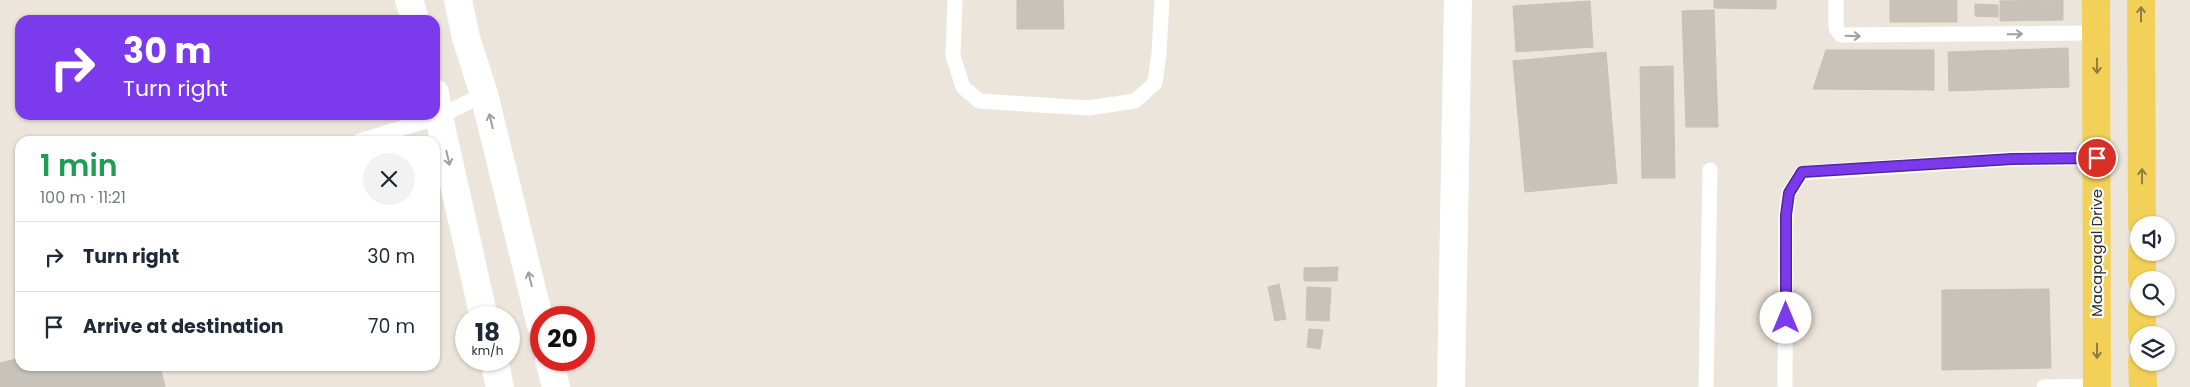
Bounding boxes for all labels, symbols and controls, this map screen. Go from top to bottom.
one-way arrow [2136,6,2146,22]
text: 30 m [123,26,211,75]
one-way arrow [2007,29,2023,39]
one-way arrow [1845,31,1861,40]
icon: right [40,35,105,100]
one-way arrow [2092,58,2102,74]
text: Turn right [123,73,228,104]
one-way arrow [486,114,495,130]
pin [2076,137,2118,179]
text: 1 min [40,144,118,187]
icon: arrive [2083,144,2111,172]
one-way arrow [444,149,453,165]
button: close [363,153,415,205]
one-way arrow [2137,169,2147,185]
text: 100 m · 11:21 [40,186,126,209]
street label: Macapagal Drive [2086,189,2107,317]
map controls [2130,216,2175,371]
button: sound [2130,216,2175,261]
icon: right [40,243,68,271]
text: Turn right [83,243,179,270]
text: 30 m [367,243,415,270]
one-way arrow [525,271,534,287]
button: search [2130,271,2175,316]
position arrow [1759,291,1811,343]
speed limit sign: 20 [530,306,595,371]
icon: arrive [40,313,68,341]
text: Arrive at destination [83,313,284,340]
text: 70 m [368,313,415,340]
text: 18 [475,315,500,350]
button: layers [2130,326,2175,371]
text: km/h [472,342,503,359]
one-way arrow [2092,342,2102,359]

